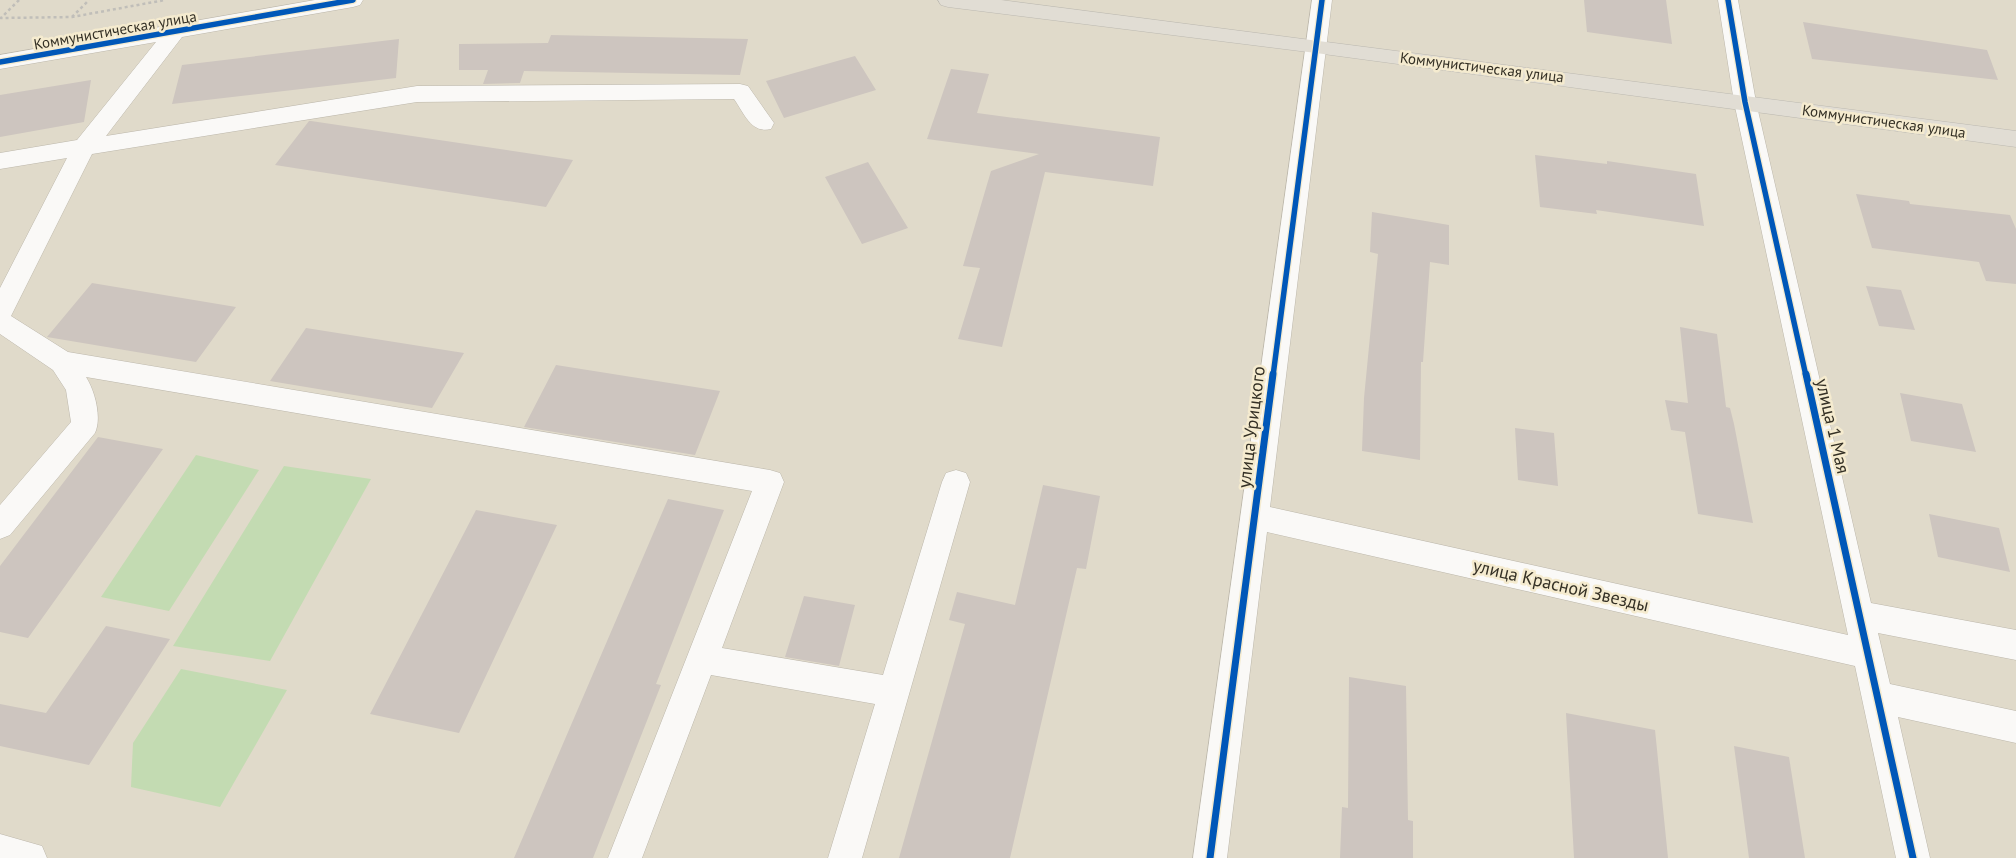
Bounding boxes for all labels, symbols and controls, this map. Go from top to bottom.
street label: Коммунистическая улица [32,6,198,54]
street label: Коммунистическая улица [1399,48,1565,86]
street label: Коммунистическая улица [1801,100,1967,142]
street label: улица Урицкого [1232,365,1270,489]
street label: улица 1 Мая [1811,376,1855,476]
street label: улица Красной Звезды [1471,554,1651,616]

